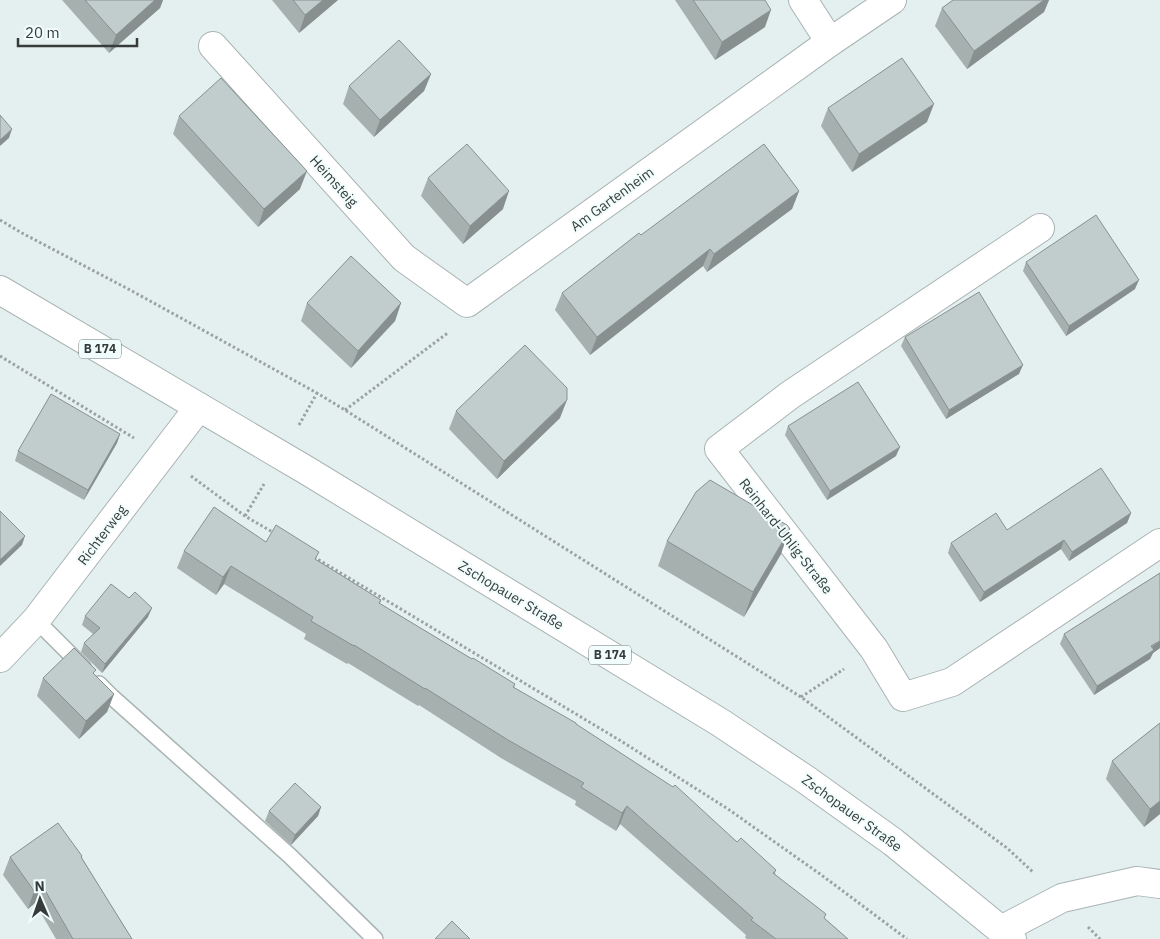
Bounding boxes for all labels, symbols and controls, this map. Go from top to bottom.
scale bar [18,15,136,47]
text: 20 m [25,23,60,42]
street label: Heimsteig [306,151,362,211]
street label: Am Gartenheim [567,163,657,235]
road number: B 174 [79,339,121,358]
street label: Reinhard-Uhlig-Straße [735,475,837,598]
street label: Richterweg [73,501,131,569]
street label: Zschopauer Straße [455,556,567,634]
road number: B 174 [589,646,631,664]
street label: Zschopauer Straße [798,771,906,856]
north arrow [15,874,65,924]
text: N [34,877,45,895]

